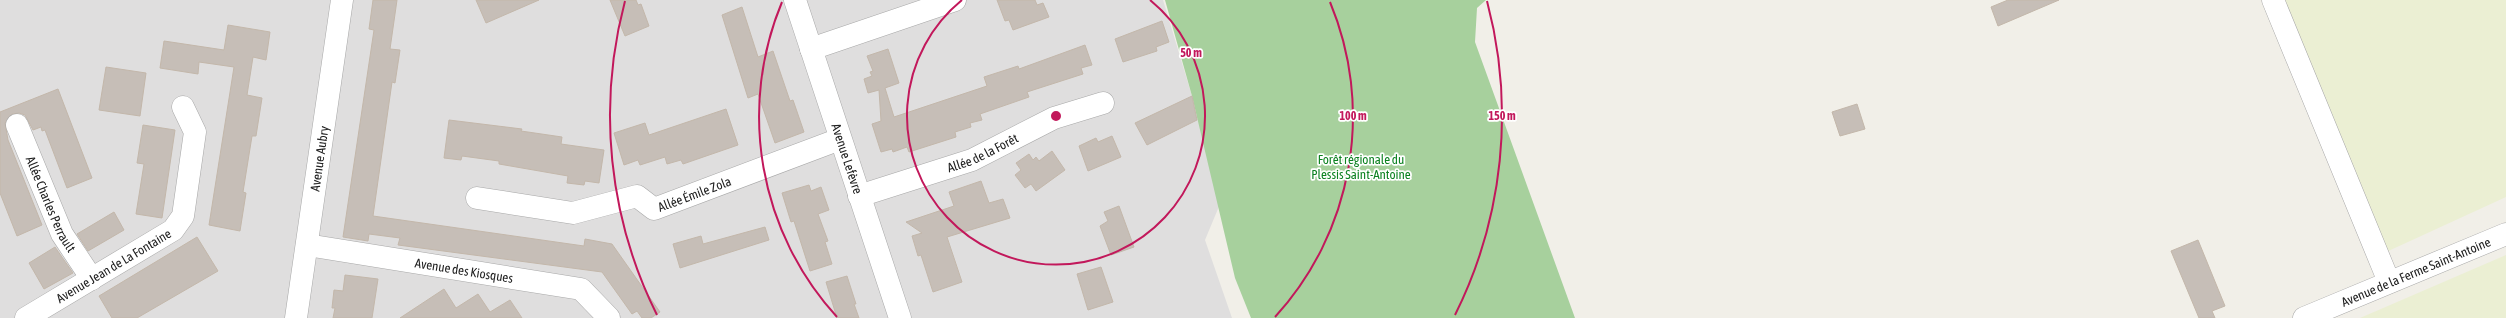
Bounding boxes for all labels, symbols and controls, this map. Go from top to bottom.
text: 50 m [1180,46,1202,60]
centre of rings [1049,109,1063,123]
text: 100 m [1339,109,1367,123]
text: 150 m [1488,109,1516,123]
street label: Avenue Lefèvre [828,122,866,196]
street label: Avenue Aubry [307,124,332,192]
street label: Allée de la Forêt [945,131,1021,175]
park label: Forêt régionale du Plessis Saint-Antoine [1311,152,1411,182]
street label: Allée Charles Perrault [23,154,79,255]
street label: Allée Émile Zola [656,174,733,215]
street label: Avenue Jean de La Fontaine [54,226,174,306]
street label: Avenue de la Ferme Saint-Antoine [2339,234,2493,310]
street label: Avenue des Kiosques [414,255,515,286]

